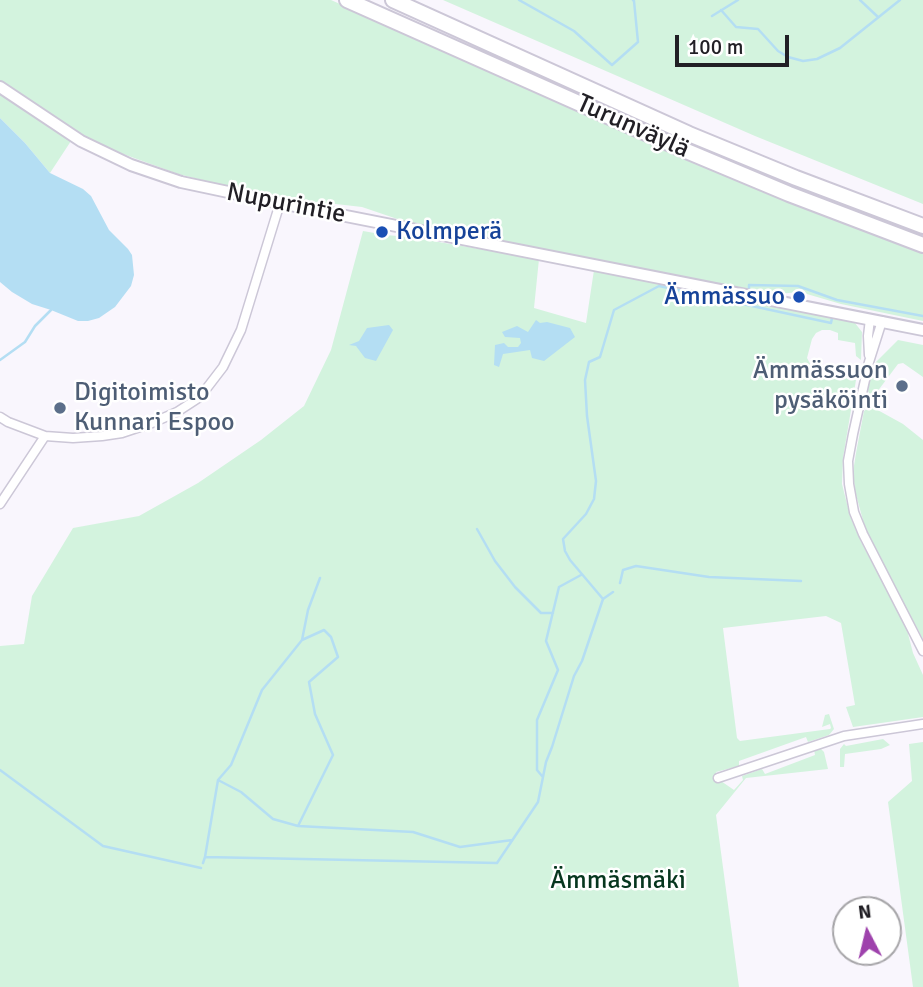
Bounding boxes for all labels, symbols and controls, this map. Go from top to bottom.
scale bar [678,21,792,65]
text: 100 m [688,34,743,60]
street label: Turunväylä [572,88,694,166]
street label: Nupurintie [224,177,348,231]
place label: Kolmperä [396,216,502,248]
marker: Kolmperä [374,224,390,240]
place label: Ämmässuo [664,281,785,313]
marker: Ämmässuo [791,289,807,305]
place label: Ämmässuon pysäköinti [753,355,888,416]
place label: Digitoimisto Kunnari Espoo [74,377,234,438]
marker: Ämmässuon pysäköinti [894,378,910,394]
marker: Digitoimisto Kunnari Espoo [52,400,68,416]
park label: Ämmäsmäki [550,865,686,897]
north arrow [832,896,902,966]
text: N [857,899,873,925]

